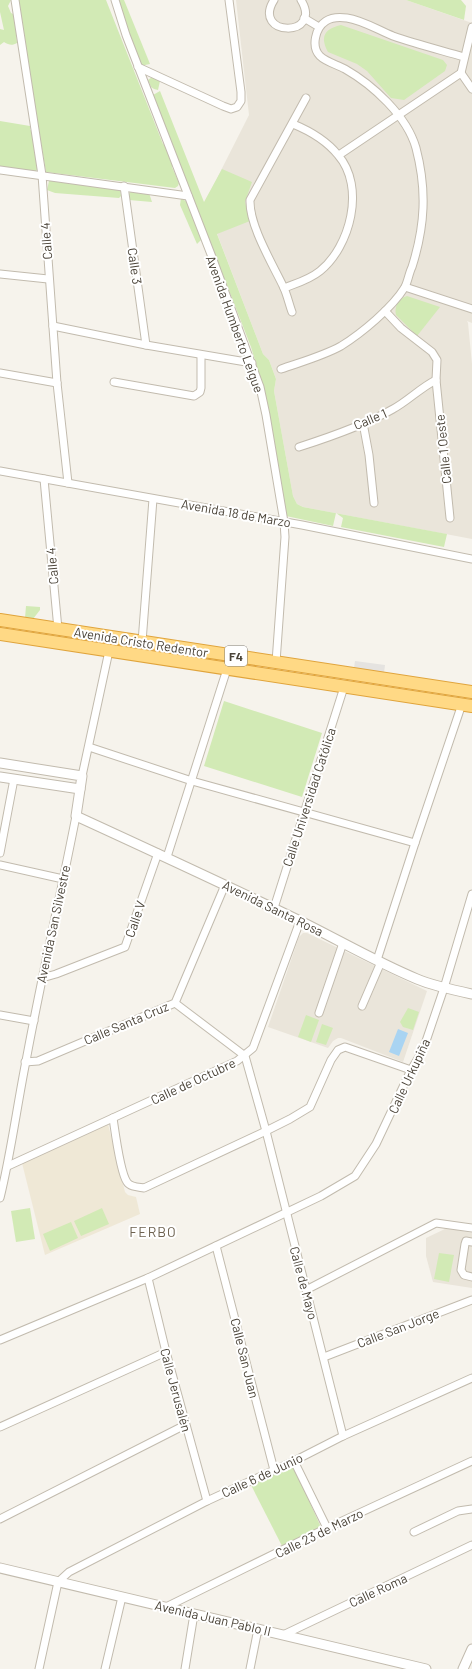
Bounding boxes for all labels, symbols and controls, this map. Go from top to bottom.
street label: Calle 4 [37,222,55,260]
street label: Calle 3 [125,247,145,285]
street label: Avenida Humberto Leigue [203,253,267,395]
street label: Calle 1 [351,405,389,433]
street label: Calle 1 Oeste [431,413,455,484]
street label: Avenida 18 de Marzo [180,495,292,531]
street label: Calle 4 [42,547,62,585]
street label: Avenida Cristo Redentor [73,623,210,661]
road number: F4 [225,646,247,666]
street label: Calle Universidad Católica [279,726,339,868]
street label: Avenida San Silvestre [33,864,73,984]
street label: Avenida Santa Rosa [220,877,326,939]
street label: Calle V [121,898,149,939]
street label: Calle Santa Cruz [81,998,171,1048]
street label: Calle Urkupiña [385,1036,433,1116]
street label: Calle de Octubre [148,1054,238,1108]
district label: FERBO [129,1223,177,1240]
street label: Calle de Mayo [287,1245,321,1321]
street label: Calle San Jorge [355,1305,441,1351]
street label: Calle San Juan [227,1316,263,1400]
street label: Calle Jerusalén [157,1346,195,1434]
street label: Calle 6 de Junio [219,1449,305,1501]
street label: Calle 23 de Marzo [272,1505,366,1561]
street label: Calle Roma [346,1570,410,1610]
street label: Avenida Juan Pablo II [153,1597,273,1639]

